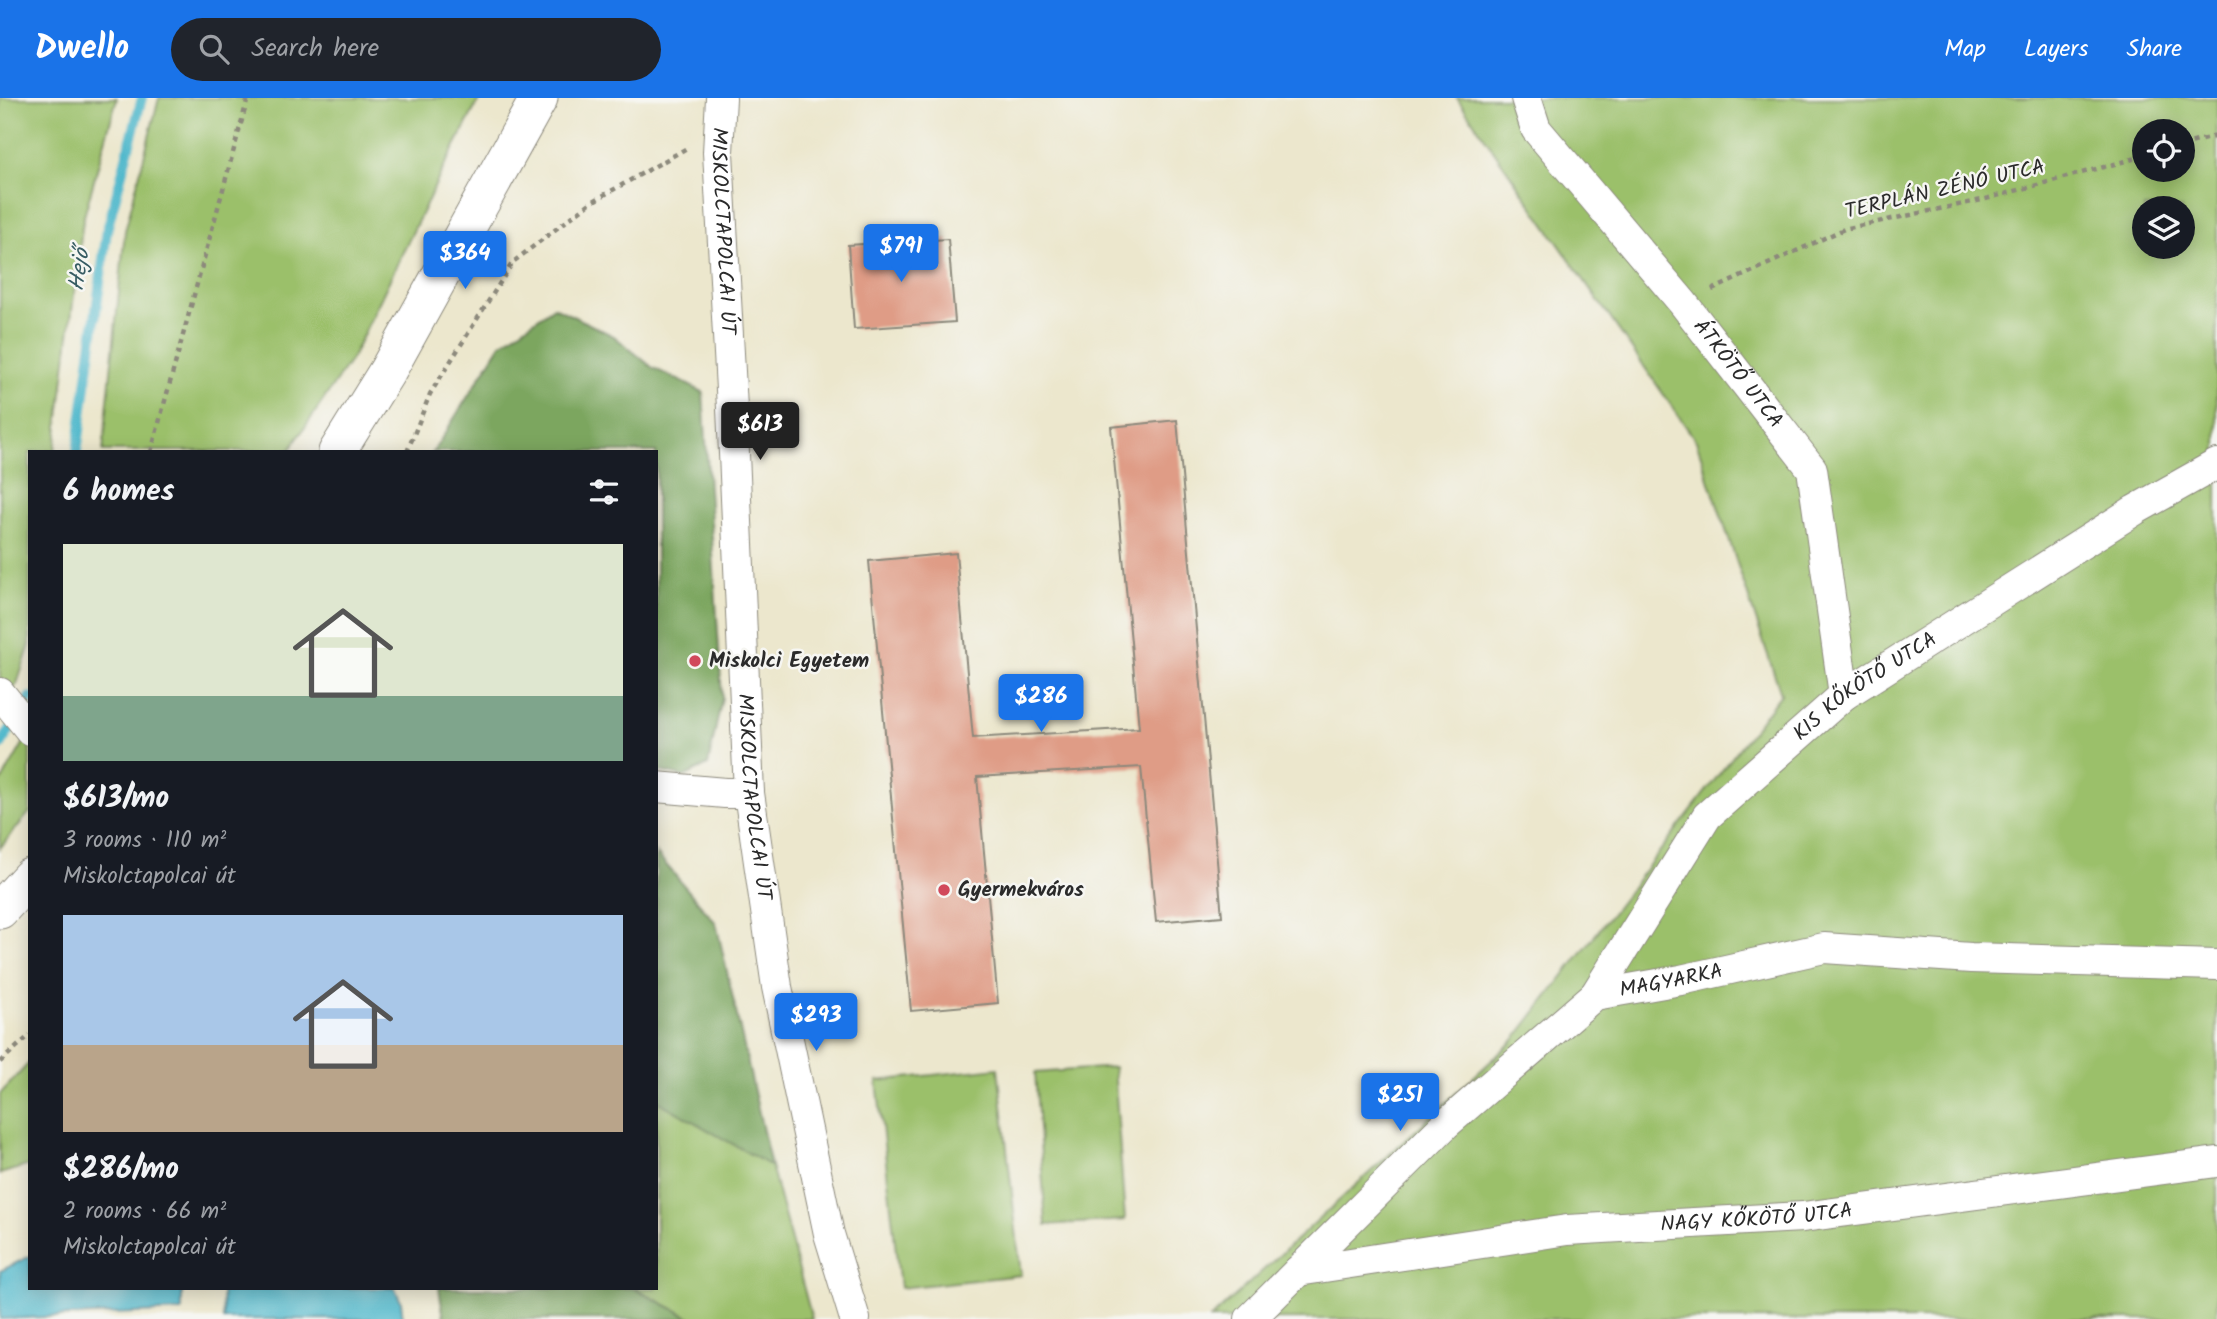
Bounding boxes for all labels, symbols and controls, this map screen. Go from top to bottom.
search box [171,18,661,81]
text: Dwello [35,23,129,76]
text: Search here [251,28,379,70]
icon: search [195,30,233,68]
text: Map [1944,30,1986,69]
text: Layers [2024,30,2088,69]
text: Share [2126,30,2182,69]
map controls [2132,119,2195,259]
button: locate [2132,119,2195,182]
street label: MISKOLCTAPOLCAI ÚT [701,126,745,337]
street label: TERPLÁN ZÉNÓ UTCA [1842,151,2048,229]
button: layers [2132,196,2195,259]
pin: $791 [860,225,942,284]
text: $791 [879,229,923,265]
pin: $364 [424,232,506,291]
text: $364 [439,236,491,272]
water label: Hejő [59,240,102,293]
street label: ÁTKÖTŐ UTCA [1685,312,1791,436]
pin: $613 [719,402,801,462]
text: $613 [737,407,783,443]
text: 6 homes [63,468,175,516]
icon: filters [585,473,623,511]
icon: home [280,590,406,716]
street label: KIS KŐKÖTŐ UTCA [1786,623,1944,749]
place label: Miskolci Egyetem [709,645,869,678]
marker: Miskolci Egyetem [687,653,703,669]
pin: $286 [1000,674,1082,734]
text: $286 [1014,679,1068,715]
street label: MISKOLCTAPOLCAI ÚT [728,693,781,904]
text: $613/mo [63,775,169,823]
text: 3 rooms · 110 m² [63,823,226,859]
text: Miskolctapolcai út [63,859,236,895]
place label: Gyermekváros [958,874,1084,907]
marker: Gyermekváros [936,882,952,898]
street label: MAGYARKA [1617,955,1726,1007]
icon: home [280,961,406,1087]
pin: $293 [775,993,857,1053]
text: $293 [790,998,842,1034]
pin: $251 [1359,1074,1441,1133]
text: $251 [1377,1078,1423,1114]
text: $286/mo [63,1146,179,1194]
text: 2 rooms · 66 m² [63,1194,226,1230]
street label: NAGY KŐKÖTŐ UTCA [1660,1194,1855,1241]
text: Miskolctapolcai út [63,1230,236,1266]

